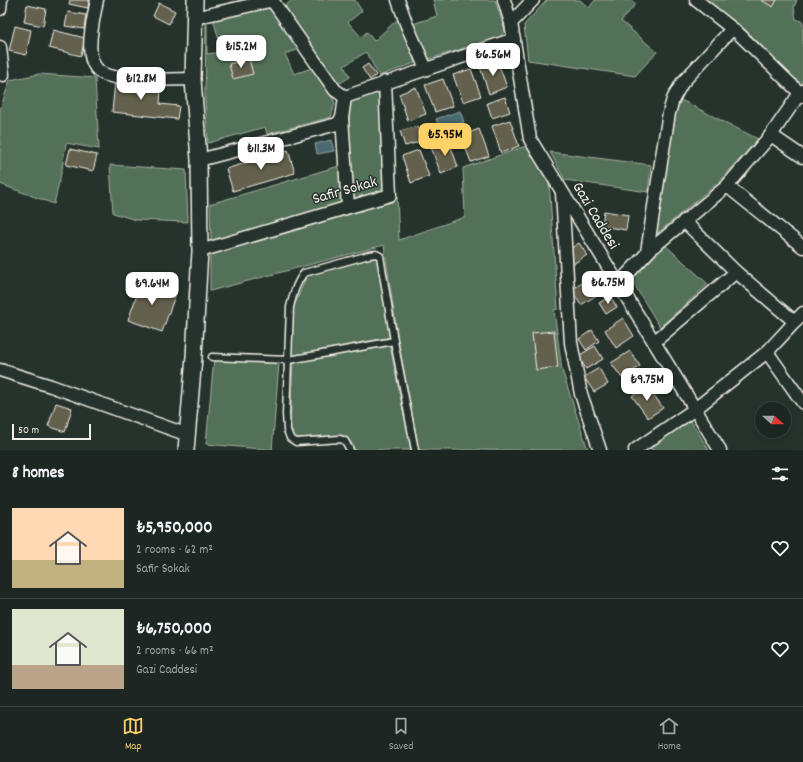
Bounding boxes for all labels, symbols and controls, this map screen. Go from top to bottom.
pin: ₺15.2M [208,35,274,69]
text: ₺15.2M [225,38,257,57]
pin: ₺6.56M [460,43,526,77]
text: ₺6.56M [475,46,511,65]
pin: ₺12.8M [108,67,174,101]
text: ₺12.8M [126,70,156,89]
pin: ₺5.95M [412,123,478,157]
text: ₺5.95M [427,126,463,145]
pin: ₺11.3M [228,137,294,171]
text: ₺11.3M [247,140,275,159]
street label: Safir Sokak [310,171,380,211]
street label: Gazi Caddesi [566,178,624,254]
pin: ₺6.75M [575,271,641,305]
pin: ₺9.64M [119,272,185,306]
text: ₺6.75M [591,274,625,293]
text: ₺9.64M [135,275,169,294]
pin: ₺9.75M [614,368,680,402]
text: ₺9.75M [630,371,664,390]
north arrow [755,402,791,438]
map controls [755,402,791,438]
scale bar [12,422,91,441]
text: 50 m [18,423,39,439]
text: 8 homes [12,462,64,486]
icon: filters [769,463,791,485]
text: ₺5,950,000 [136,517,213,541]
icon: home [44,524,92,572]
icon: heart [769,537,791,559]
text: 2 rooms · 62 m² [136,541,213,560]
text: Safir Sokak [136,560,190,579]
text: ₺6,750,000 [136,618,212,642]
icon: home [44,625,92,673]
icon: heart [769,638,791,660]
text: 2 rooms · 66 m² [136,642,214,661]
text: Gazi Caddesi [136,661,197,680]
tab: Map [122,715,144,755]
tab: Saved [389,715,413,755]
tab: Home [658,715,681,755]

